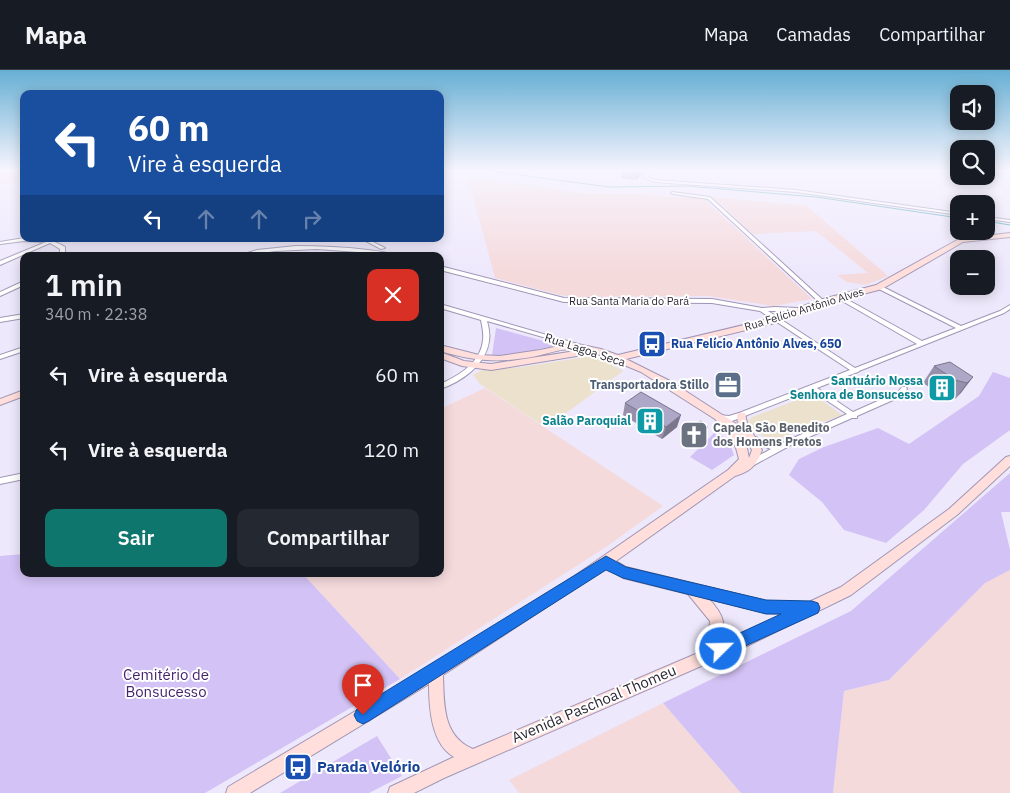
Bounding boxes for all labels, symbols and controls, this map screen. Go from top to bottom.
text: Mapa [25,19,87,51]
text: Mapa [704,23,748,46]
text: Camadas [776,23,851,46]
text: Compartilhar [879,23,985,46]
map controls [950,85,995,295]
button: sound [950,85,995,130]
text: 60 m [128,105,210,151]
icon: left [45,110,110,175]
button: search [950,140,995,185]
text: Vire à esquerda [128,149,282,178]
button: + [950,195,995,240]
icon: left [139,205,167,233]
icon: ahead [192,205,220,233]
icon: ahead [245,205,273,233]
icon: right [298,205,326,233]
button: − [950,250,995,295]
text: 1 min [45,265,123,304]
button: close [367,269,419,321]
street label: Rua Felício Antônio Alves [743,284,865,334]
street label: Rua Santa Maria do Pará [569,294,689,308]
text: 340 m · 22:38 [45,304,147,324]
street label: Rua Lagoa Seca [543,329,628,370]
bus stop icon: Rua Felício Antônio Alves, 650 [637,329,667,359]
place label: Rua Felício Antônio Alves, 650 [671,336,841,351]
icon: left [45,361,73,389]
text: Vire à esquerda [88,363,228,387]
text: 60 m [375,363,419,387]
office icon: Transportadora Stillo [713,370,743,400]
place label: Santuário Nossa Senhora de Bonsucesso [790,373,923,402]
building icon: Santuário Nossa Senhora de Bonsucesso [927,373,957,403]
place label: Transportadora Stillo [590,377,709,392]
building icon: Salão Paroquial [635,406,665,436]
place label: Salão Paroquial [542,413,631,428]
church icon: Capela São Benedito dos Homens Pretos [679,420,709,450]
place label: Capela São Benedito dos Homens Pretos [713,420,830,449]
icon: left [45,436,73,464]
text: Vire à esquerda [88,438,228,462]
text: 120 m [364,438,419,462]
button: Sair [45,509,227,567]
button: Compartilhar [237,509,419,567]
position arrow [694,622,746,674]
street label: Avenida Paschoal Thomeu [509,660,679,747]
pin [342,664,384,715]
park label: Cemitério de Bonsucesso [123,665,209,701]
icon: arrive [349,671,377,699]
bus stop icon: Parada Velório [283,752,313,782]
place label: Parada Velório [317,757,420,776]

